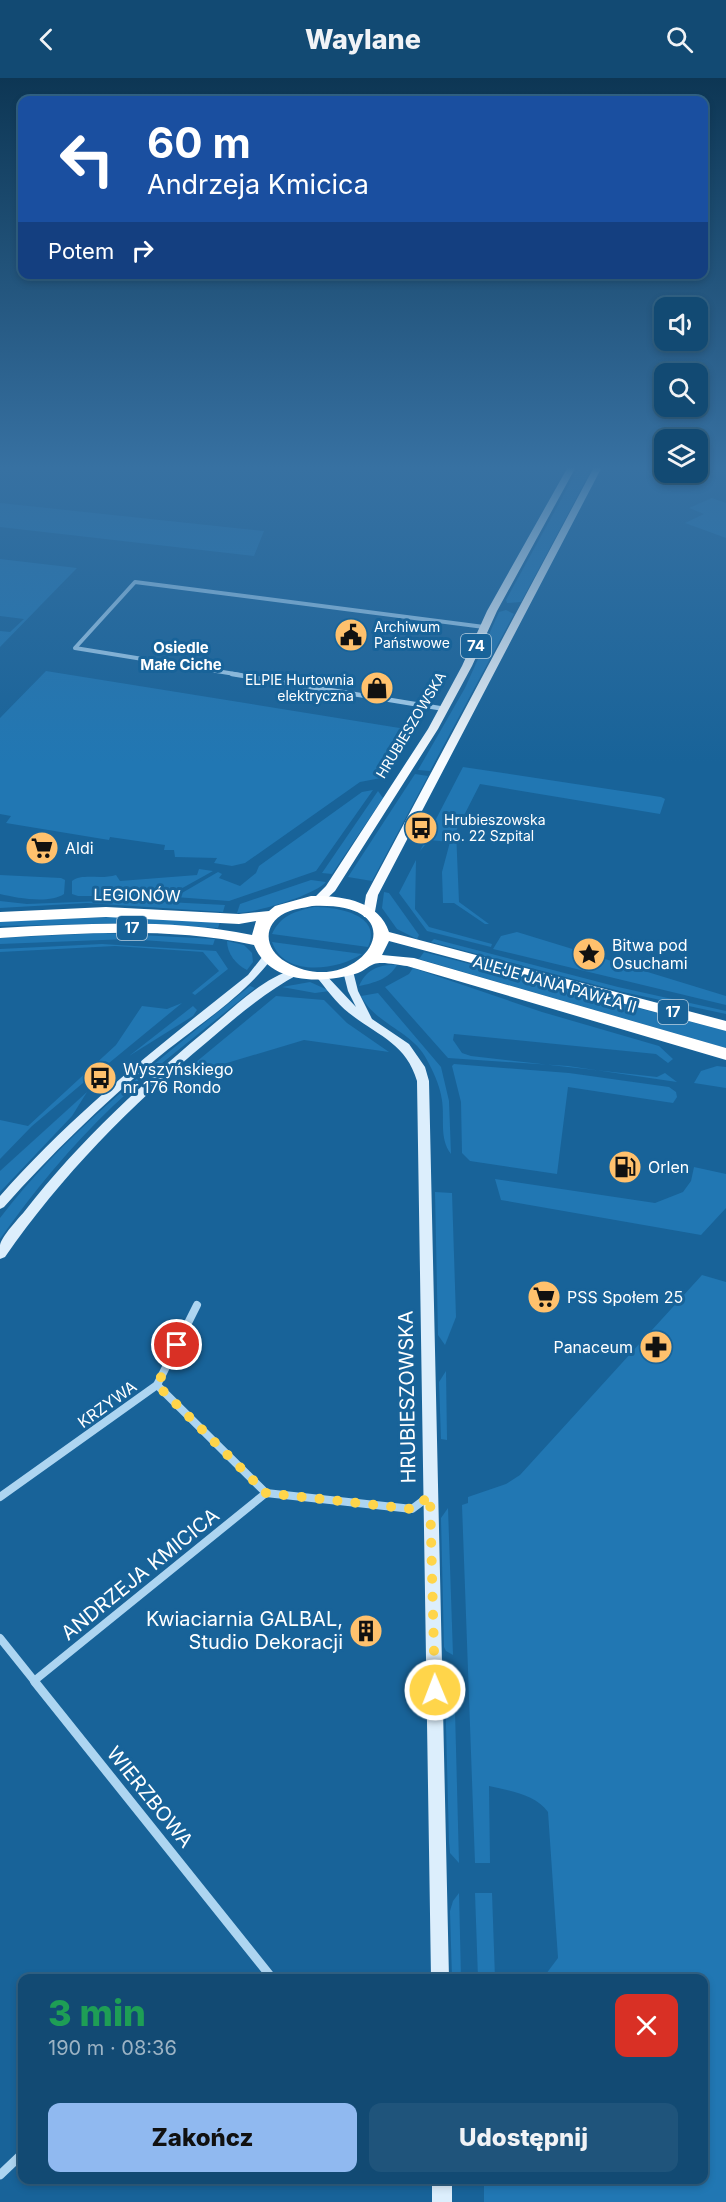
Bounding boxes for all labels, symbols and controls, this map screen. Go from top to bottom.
icon: back [30,23,63,56]
text: Waylane [305,23,421,56]
icon: search [663,23,696,56]
text: 60 m [147,117,251,168]
icon: left [48,120,126,198]
text: Andrzeja Kmicica [147,168,369,201]
icon: right [126,234,159,267]
text: Potem [48,238,114,264]
map controls [654,297,708,483]
button: sound [654,297,708,351]
button: search [654,363,708,417]
button: layers [654,429,708,483]
public building icon: Archiwum Państwowe [333,617,369,653]
place label: Archiwum Państwowe [374,618,450,651]
road number: 74 [461,634,491,658]
district label: Osiedle Małe Ciche [140,638,222,674]
street label: HRUBIESZOWSKA [372,668,449,781]
shop icon: ELPIE Hurtownia elektryczna [359,670,395,706]
place label: ELPIE Hurtownia elektryczna [245,671,354,704]
bus stop icon: Hrubieszowska no. 22 Szpital [403,810,439,846]
place label: Hrubieszowska no. 22 Szpital [444,811,546,844]
supermarket icon: Aldi [24,830,60,866]
place label: Aldi [65,838,94,858]
street label: LEGIONÓW [93,884,181,906]
road number: 17 [117,916,147,940]
place label: Bitwa pod Osuchami [612,935,688,973]
place icon: Bitwa pod Osuchami [571,936,607,972]
street label: ALEJE JANA PAWŁA II [471,951,639,1017]
road number: 17 [658,1000,688,1024]
place label: Wyszyńskiego nr 176 Rondo [123,1059,233,1097]
bus stop icon: Wyszyńskiego nr 176 Rondo [82,1060,118,1096]
fuel station icon: Orlen [607,1149,643,1185]
place label: Orlen [648,1157,689,1177]
supermarket icon: PSS Społem 25 [526,1279,562,1315]
place label: PSS Społem 25 [567,1287,683,1307]
street label: HRUBIESZOWSKA [393,1310,421,1484]
pin [151,1319,202,1370]
icon: arrive [160,1328,193,1361]
pharmacy icon: Panaceum [638,1329,674,1365]
place label: Panaceum [553,1337,633,1357]
street label: KRZYWA [74,1376,140,1432]
street label: ANDRZEJA KMICICA [56,1503,224,1645]
place label: Kwiaciarnia GALBAL, Studio Dekoracji [146,1607,343,1654]
building icon: Kwiaciarnia GALBAL, Studio Dekoracji [348,1613,384,1649]
position arrow [403,1658,467,1722]
street label: WIERZBOWA [102,1742,198,1853]
text: 3 min [48,1991,146,2035]
button: close [615,1994,678,2057]
text: 190 m · 08:36 [48,2036,177,2060]
button: Zakończ [48,2103,357,2172]
button: Udostępnij [369,2103,678,2172]

